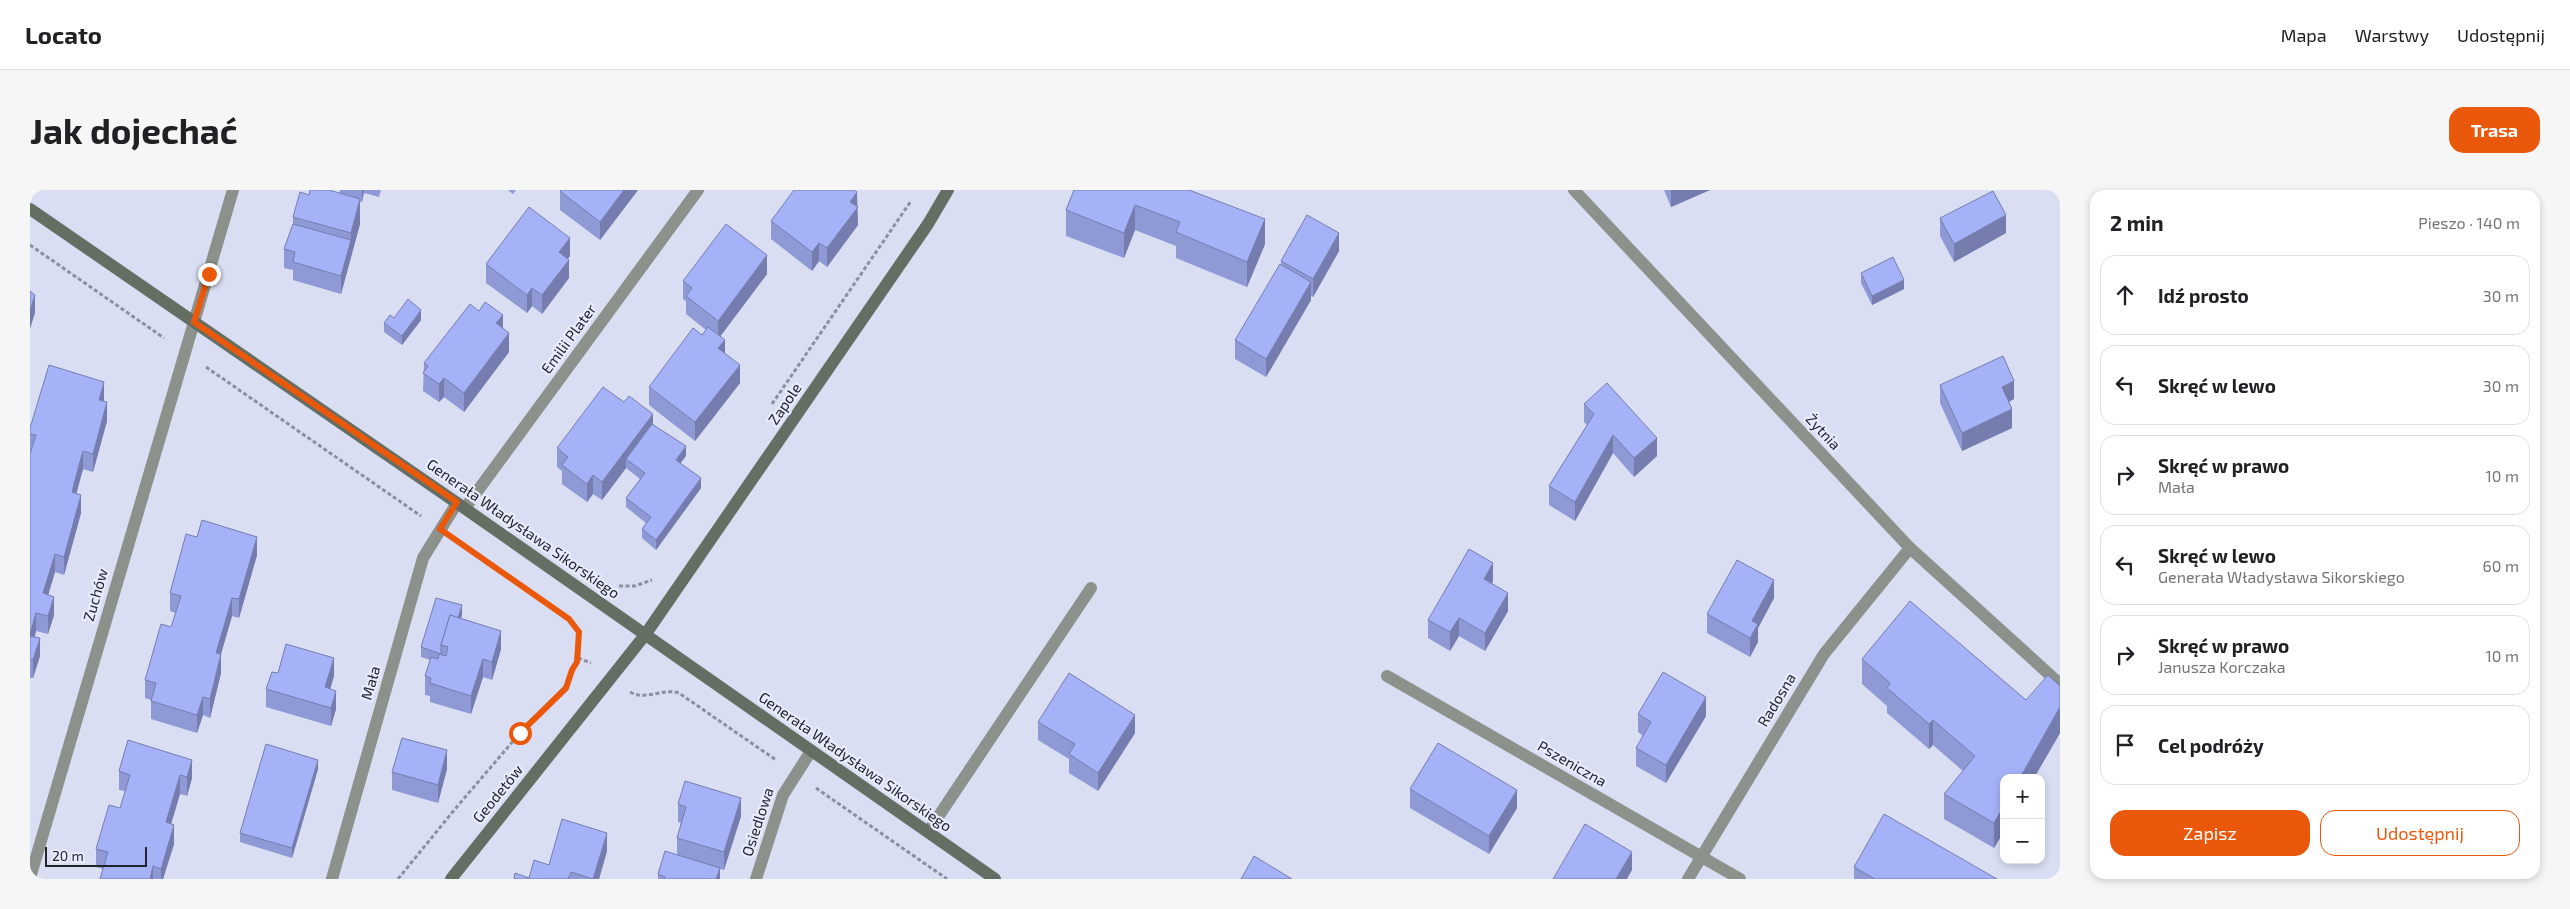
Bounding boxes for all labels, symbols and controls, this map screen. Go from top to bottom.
text: Locato [25,20,102,49]
text: Mapa [2281,24,2327,46]
text: Warstwy [2355,24,2429,46]
text: Udostępnij [2457,24,2545,46]
button: Trasa [2449,107,2540,153]
text: Jak dojechać [30,109,238,151]
text: 2 min [2110,210,2164,235]
text: Pieszo · 140 m [2418,213,2520,232]
route end [198,263,221,286]
icon: ahead [2111,281,2139,309]
text: Idź prosto [2158,284,2249,307]
text: 30 m [2483,286,2519,305]
street label: Emilii Plater [537,300,600,377]
icon: left [2111,371,2139,399]
text: Skręć w lewo [2158,374,2276,397]
text: 30 m [2483,376,2519,395]
street label: Zapole [764,379,805,428]
street label: Żytnia [1803,410,1845,453]
street label: Generała Władysława Sikorskiego [424,454,623,602]
text: Skręć w prawo [2158,454,2289,477]
icon: right [2111,461,2139,489]
text: 10 m [2485,466,2519,485]
text: Mała [2158,477,2195,496]
text: Skręć w lewo [2158,544,2276,567]
icon: left [2111,551,2139,579]
text: 60 m [2483,556,2519,575]
street label: Zuchów [79,566,111,623]
text: Generała Władysława Sikorskiego [2158,567,2405,586]
text: Skręć w prawo [2158,634,2289,657]
icon: right [2111,641,2139,669]
text: 10 m [2485,646,2519,665]
text: Janusza Korczaka [2158,657,2286,676]
street label: Mała [357,664,383,702]
street label: Radosna [1753,669,1799,729]
street label: Generała Władysława Sikorskiego [756,687,955,835]
route start [509,722,532,745]
icon: arrive [2111,731,2139,759]
text: Cel podróży [2158,734,2264,757]
street label: Pszeniczna [1535,736,1610,790]
street label: Geodetów [468,761,526,826]
map controls [2000,774,2045,864]
button: + [2000,774,2045,819]
street label: Osiedlowa [737,785,777,858]
button: Zapisz [2110,810,2310,856]
button: Udostępnij [2320,810,2520,856]
button: − [2000,819,2045,864]
scale bar [45,844,148,867]
text: 20 m [52,847,84,864]

